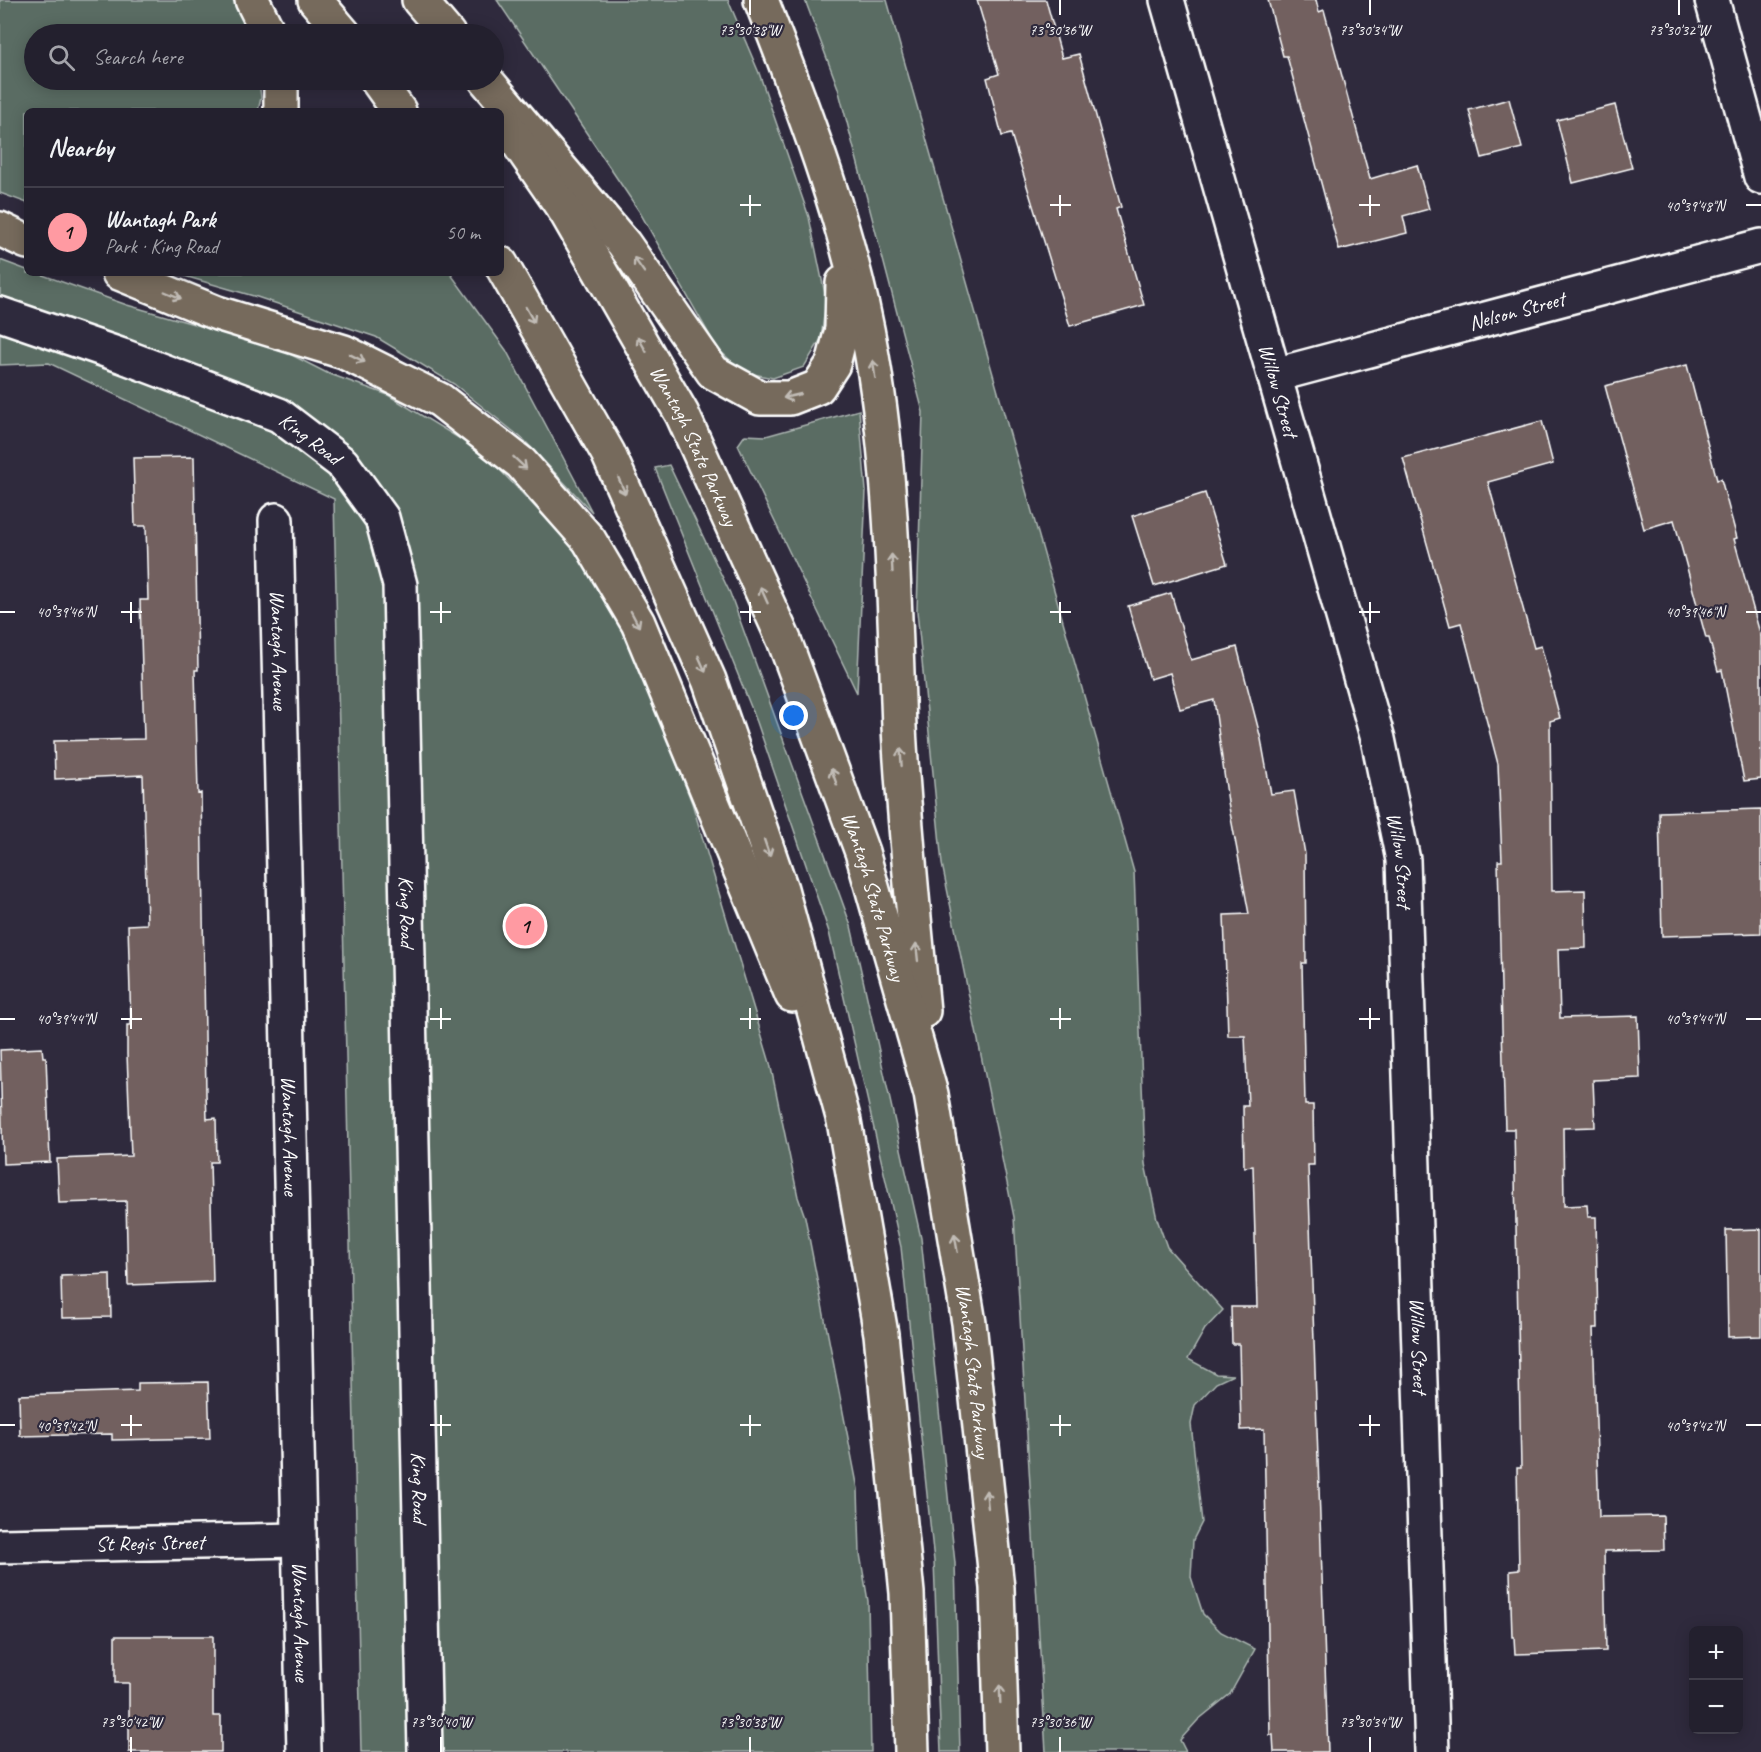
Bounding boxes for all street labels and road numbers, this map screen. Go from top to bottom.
street label: Nelson Street [1466,285,1570,336]
street label: Willow Street [1253,341,1305,443]
street label: Wantagh State Parkway [644,361,745,532]
street label: King Road [274,407,349,472]
street label: Wantagh Avenue [265,590,293,711]
street label: Wantagh State Parkway [835,808,912,986]
street label: Willow Street [1381,810,1418,911]
street label: King Road [393,876,421,950]
street label: Wantagh Avenue [276,1076,304,1197]
street label: Wantagh State Parkway [950,1282,996,1461]
street label: Willow Street [1404,1297,1433,1397]
street label: King Road [406,1451,433,1526]
street label: St Regis Street [95,1529,208,1557]
street label: Wantagh Avenue [287,1562,315,1683]

